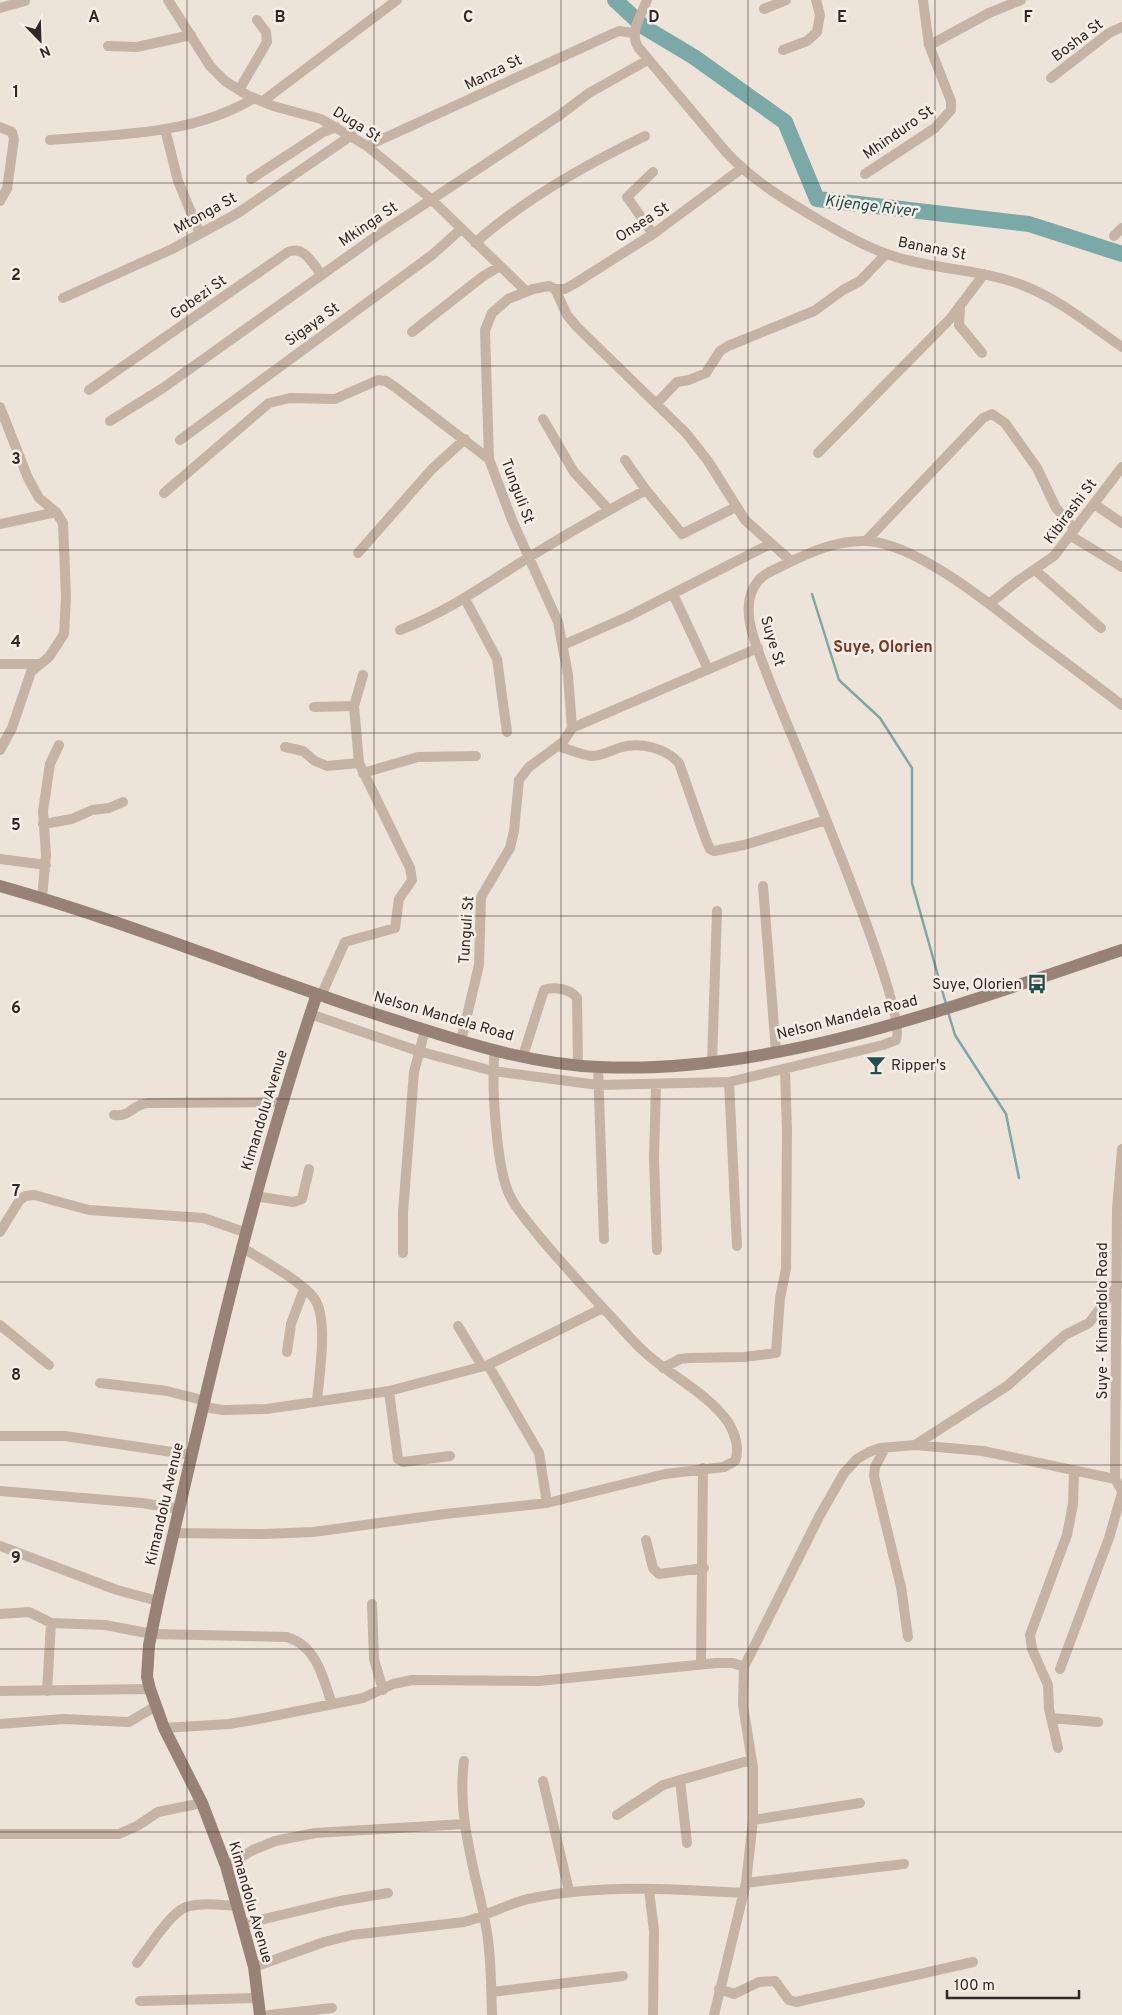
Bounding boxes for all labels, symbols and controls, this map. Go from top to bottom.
text: A [88,8,100,28]
text: B [274,8,286,28]
text: C [463,8,473,28]
text: D [648,8,660,28]
text: E [837,8,847,28]
text: F [1023,8,1033,28]
north arrow [15,15,65,65]
street label: Bosha St [1048,16,1107,67]
text: N [37,41,52,60]
street label: Manza St [462,51,526,95]
text: 1 [13,83,19,103]
street label: Mhinduro St [860,102,938,164]
street label: Duga St [329,103,384,147]
street label: Mtonga St [171,189,241,239]
water label: Kijenge River [824,191,920,223]
street label: Mkinga St [336,199,402,252]
street label: Onsea St [612,199,673,248]
street label: Banana St [896,234,967,265]
text: 2 [11,266,21,286]
street label: Gobezi St [167,272,231,325]
street label: Sigaya St [282,299,344,351]
text: 3 [11,450,21,470]
street label: Tunguli St [496,456,538,527]
street label: Kibirashi St [1041,476,1102,548]
street label: Suye St [755,614,788,669]
text: 4 [11,633,21,653]
district label: Suye, Olorien [833,638,933,658]
text: 5 [11,816,21,836]
street label: Tunguli St [456,896,479,965]
bus stop icon: Suye, Olorien [1026,973,1048,995]
place label: Suye, Olorien [932,976,1022,995]
street label: Nelson Mandela Road [371,988,516,1047]
street label: Nelson Mandela Road [775,992,920,1045]
text: 6 [11,999,21,1019]
street label: Kimandolu Avenue [238,1048,293,1173]
bar icon: Ripper's [865,1054,887,1076]
place label: Ripper's [891,1057,946,1076]
text: 7 [12,1182,20,1202]
street label: Suye - Kimandolo Road [1094,1242,1113,1400]
text: 8 [11,1366,21,1386]
street label: Kimandolu Avenue [142,1441,189,1568]
text: 9 [11,1549,21,1569]
street label: Kimandolu Avenue [223,1839,276,1965]
scale bar [947,1968,1080,2000]
text: 100 m [954,1977,995,1996]

